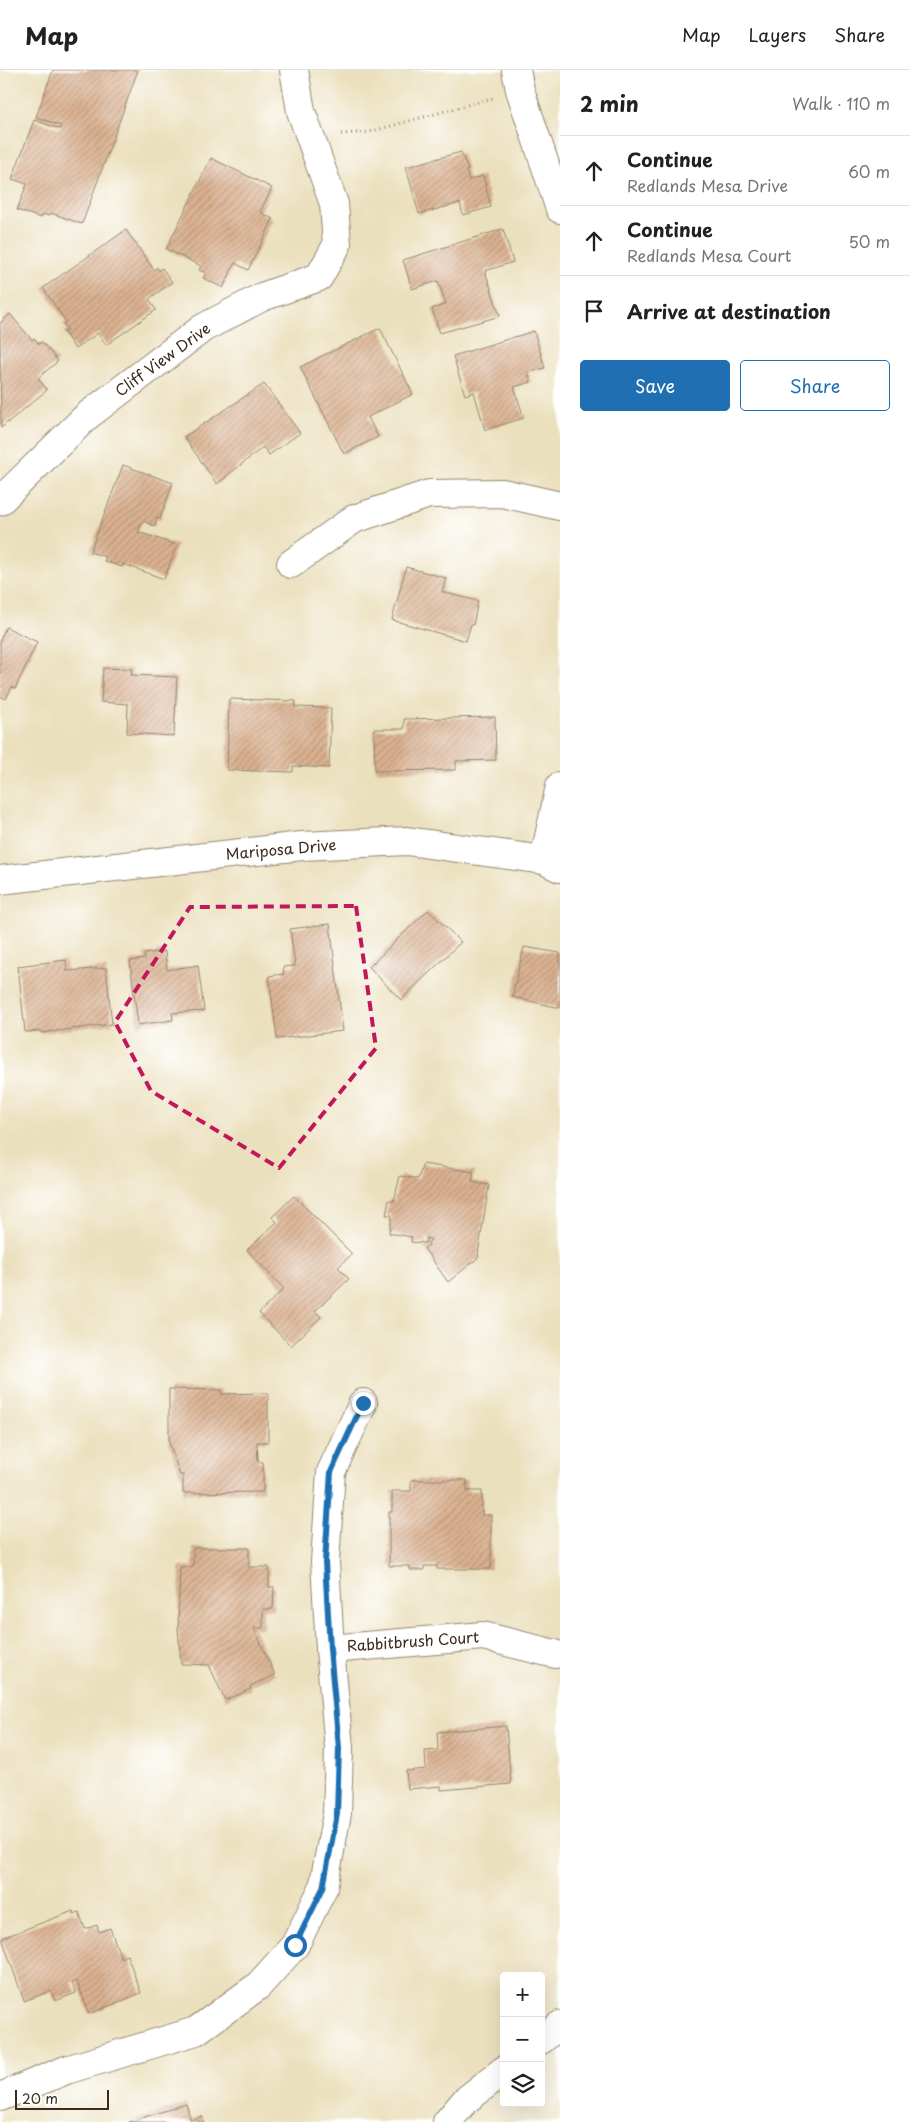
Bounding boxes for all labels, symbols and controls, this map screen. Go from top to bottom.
text: Map [25,17,78,53]
text: Map [682,21,721,48]
text: Layers [749,21,806,48]
text: Share [834,21,885,48]
text: 2 min [580,87,639,119]
text: Walk · 110 m [792,91,890,115]
text: Continue [627,145,713,173]
icon: ahead [580,157,608,185]
text: 60 m [848,159,890,183]
text: Redlands Mesa Drive [627,173,788,197]
text: Continue [627,215,713,243]
icon: ahead [580,227,608,255]
text: 50 m [849,229,890,253]
text: Redlands Mesa Court [627,243,791,267]
icon: arrive [580,297,608,325]
text: Arrive at destination [627,297,831,325]
street label: Cliff View Drive [110,316,215,401]
button: Save [580,360,730,411]
button: Share [740,360,890,411]
street label: Mariposa Drive [225,832,337,865]
route end [352,1392,375,1415]
street label: Rabbitbrush Court [346,1624,480,1657]
route start [284,1934,307,1957]
map controls [500,1972,545,2107]
button: + [500,1972,545,2017]
button: − [500,2017,545,2062]
button: layers [500,2062,545,2107]
scale bar [15,2087,109,2110]
text: 20 m [22,2088,58,2109]

